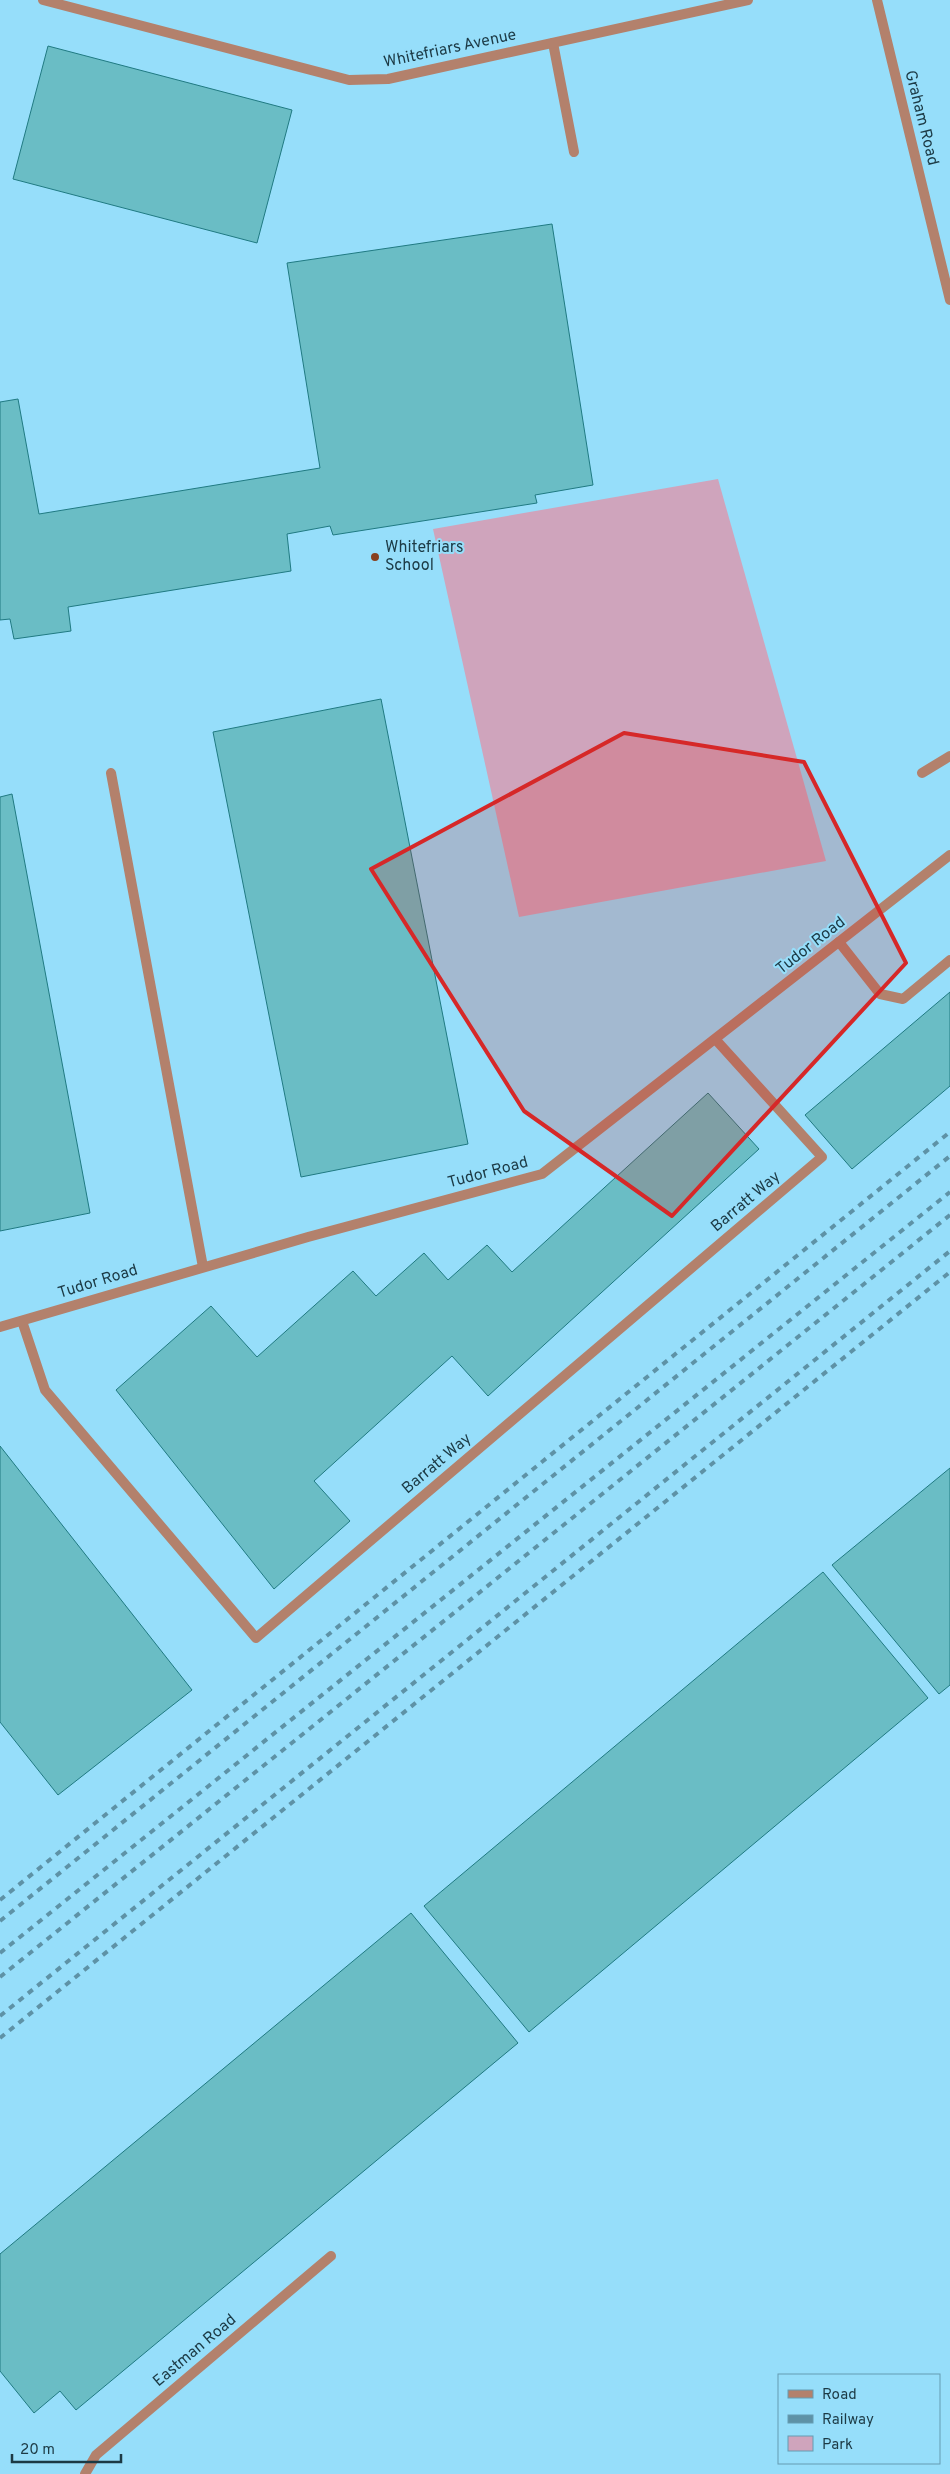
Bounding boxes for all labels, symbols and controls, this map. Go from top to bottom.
street label: Whitefriars Avenue [382,25,518,73]
street label: Graham Road [900,68,942,168]
place label: Whitefriars School [385,538,463,576]
marker: Whitefriars School [369,551,381,563]
street label: Tudor Road [772,913,850,979]
street label: Tudor Road [446,1153,530,1193]
street label: Barratt Way [707,1167,785,1237]
street label: Tudor Road [56,1260,140,1304]
street label: Barratt Way [398,1429,476,1499]
street label: Eastman Road [149,2310,241,2392]
legend [778,2374,940,2464]
text: Road [822,2386,857,2405]
text: Railway [822,2411,874,2430]
scale bar [12,2432,121,2464]
text: Park [822,2436,853,2455]
text: 20 m [20,2441,55,2460]

